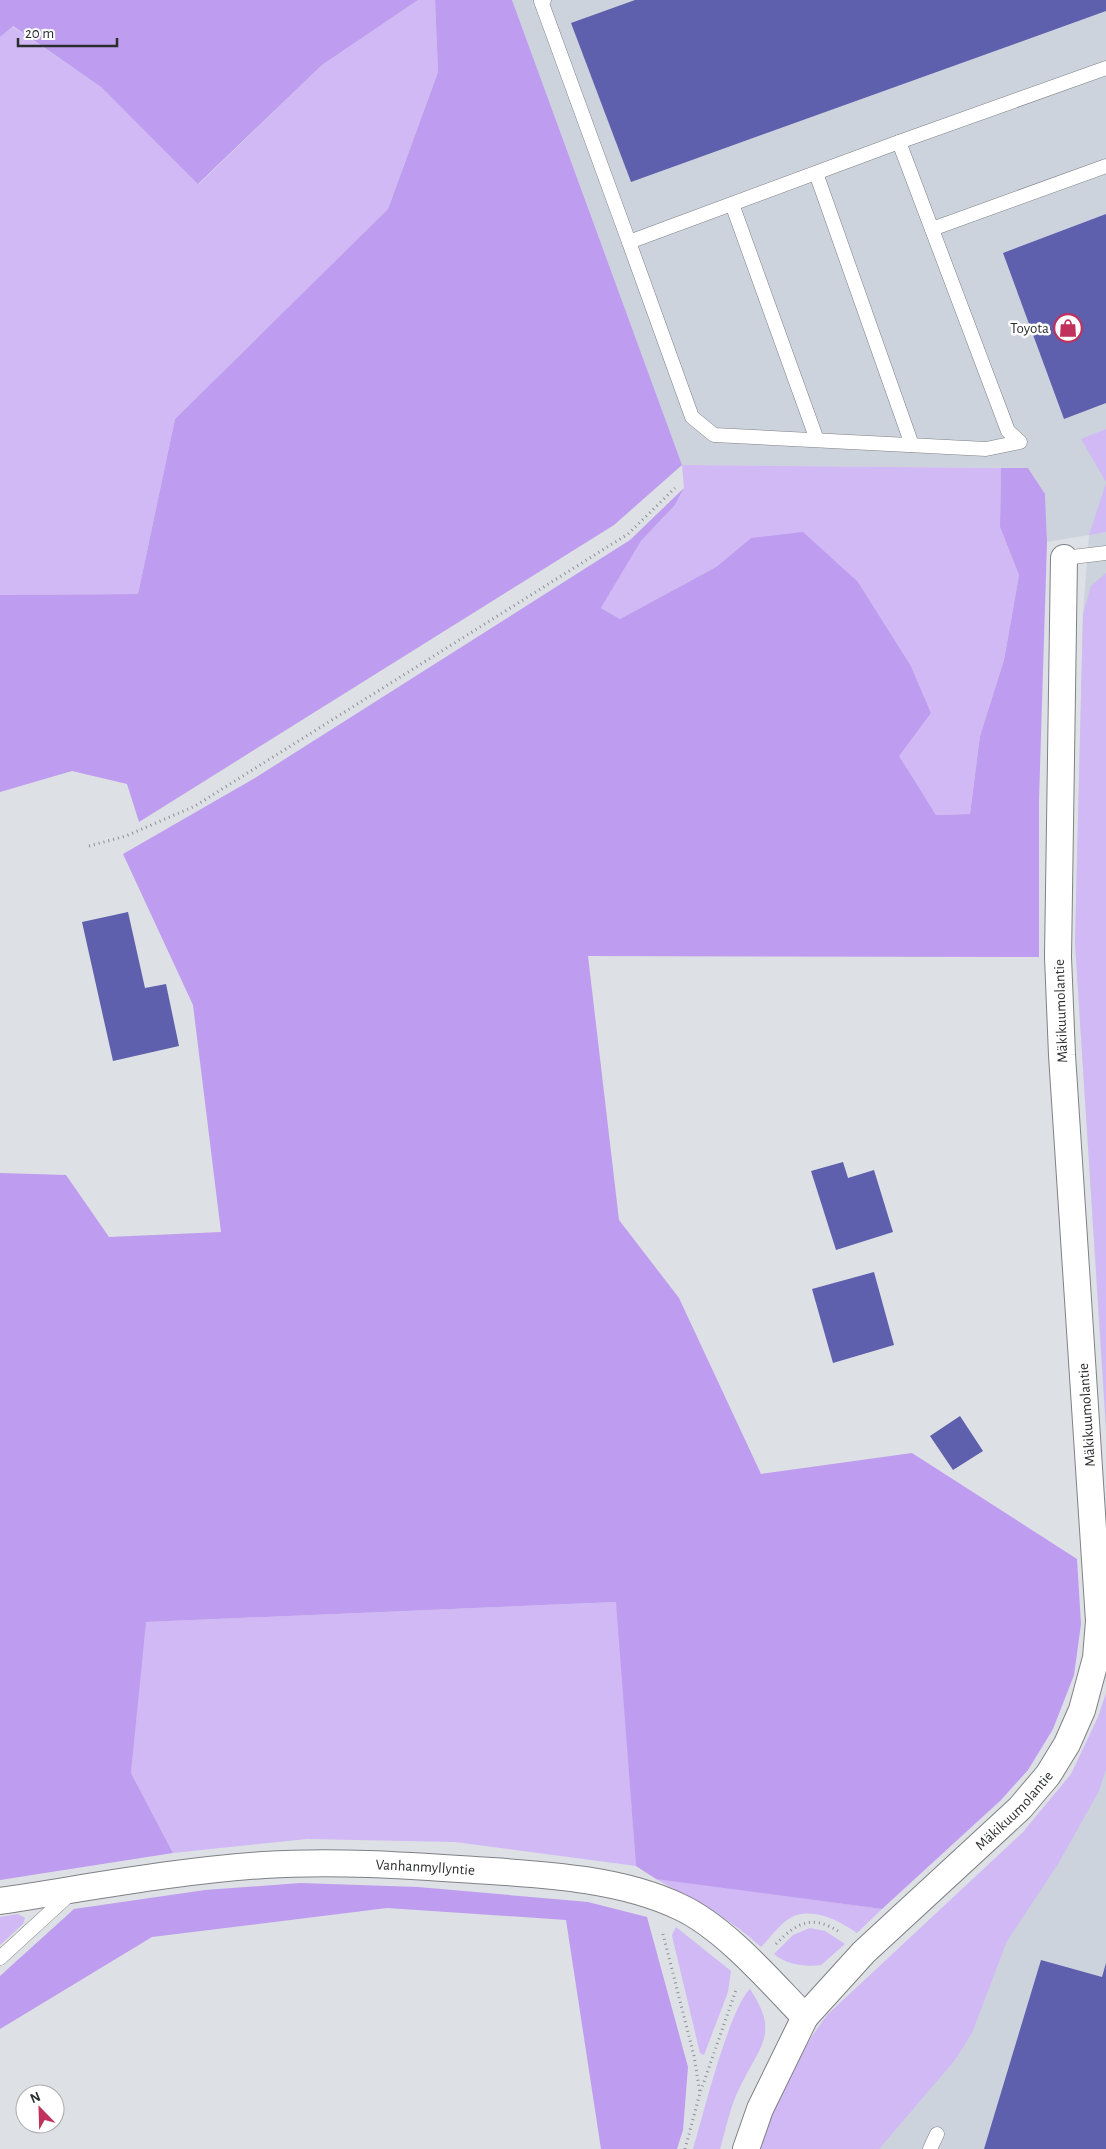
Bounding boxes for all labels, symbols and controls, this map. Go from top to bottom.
scale bar [18,15,116,47]
text: 20 m [25,26,54,41]
shop icon: Toyota [1053,313,1083,343]
place label: Toyota [1010,321,1049,336]
street label: Mäkikuumolantie [1052,959,1070,1063]
street label: Mäkikuumolantie [1076,1363,1098,1467]
street label: Mäkikuumolantie [972,1768,1056,1853]
street label: Vanhanmyllyntie [375,1857,476,1877]
north arrow [15,2084,65,2134]
text: N [28,2090,43,2106]

